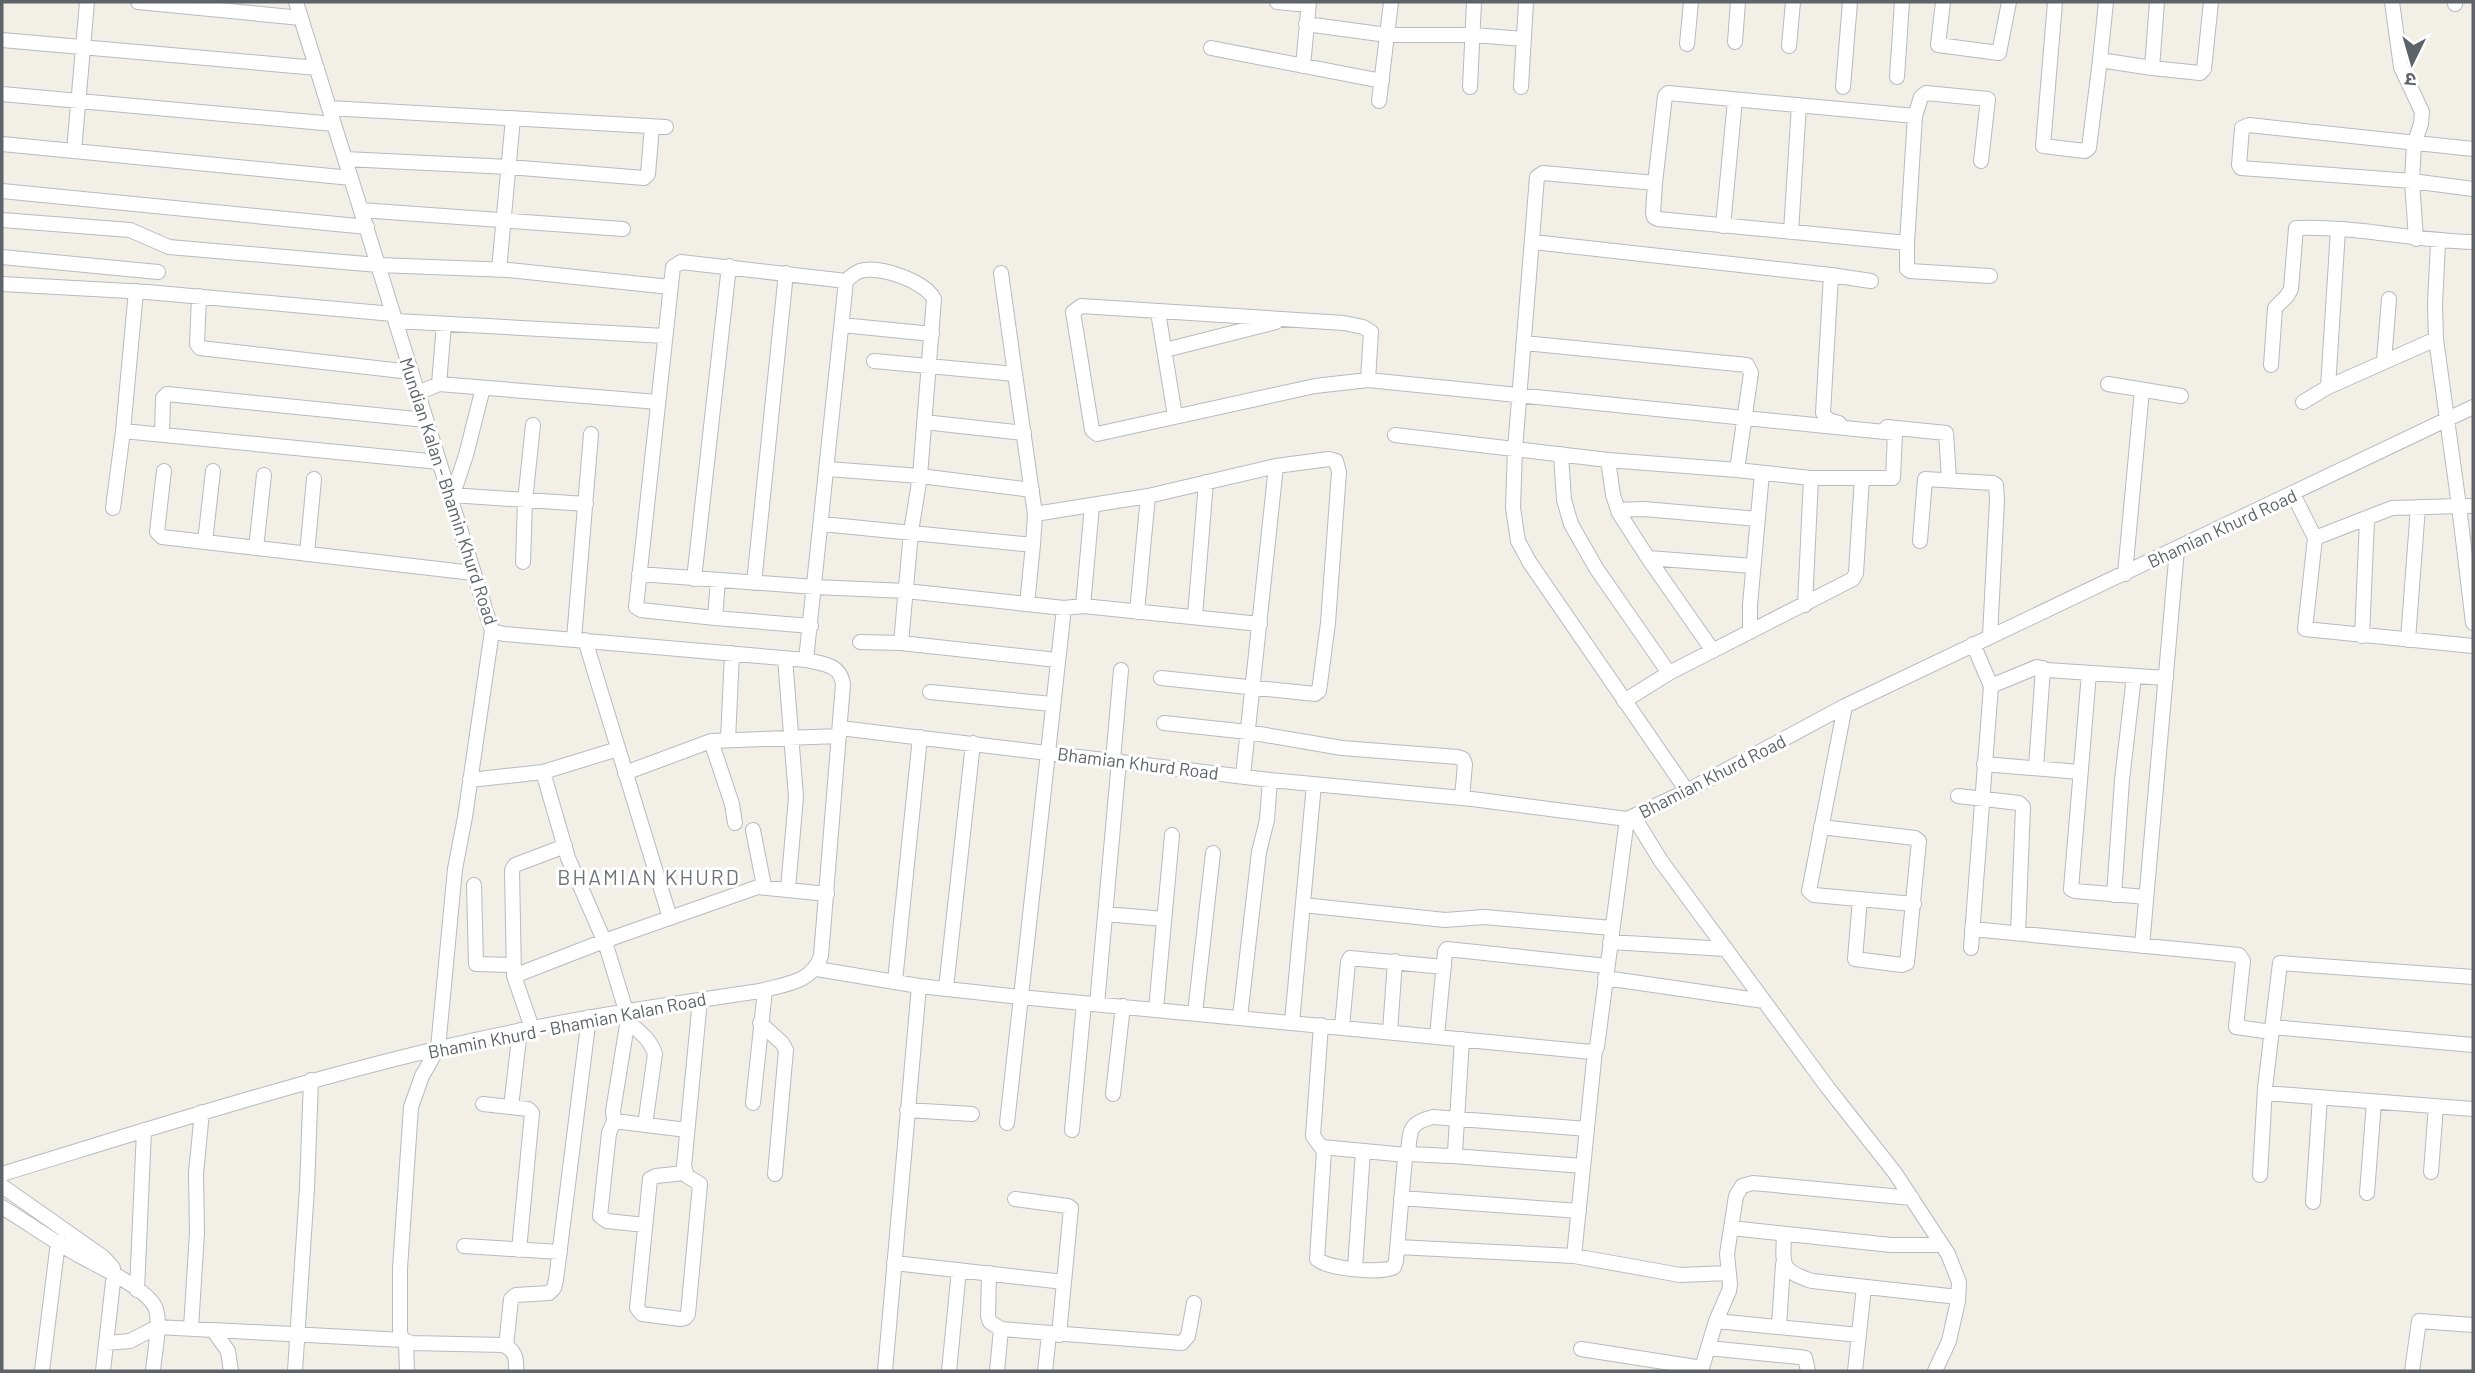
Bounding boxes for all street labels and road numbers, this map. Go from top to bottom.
street label: Mundian Kalan - Bhamin Khurd Road [395,355,503,627]
street label: Bhamian Khurd Road [2144,484,2300,572]
street label: Bhamian Khurd Road [1635,729,1789,823]
street label: Bhamian Khurd Road [1056,742,1220,784]
street label: Bhamin Khurd - Bhamian Kalan Road [426,987,708,1063]

